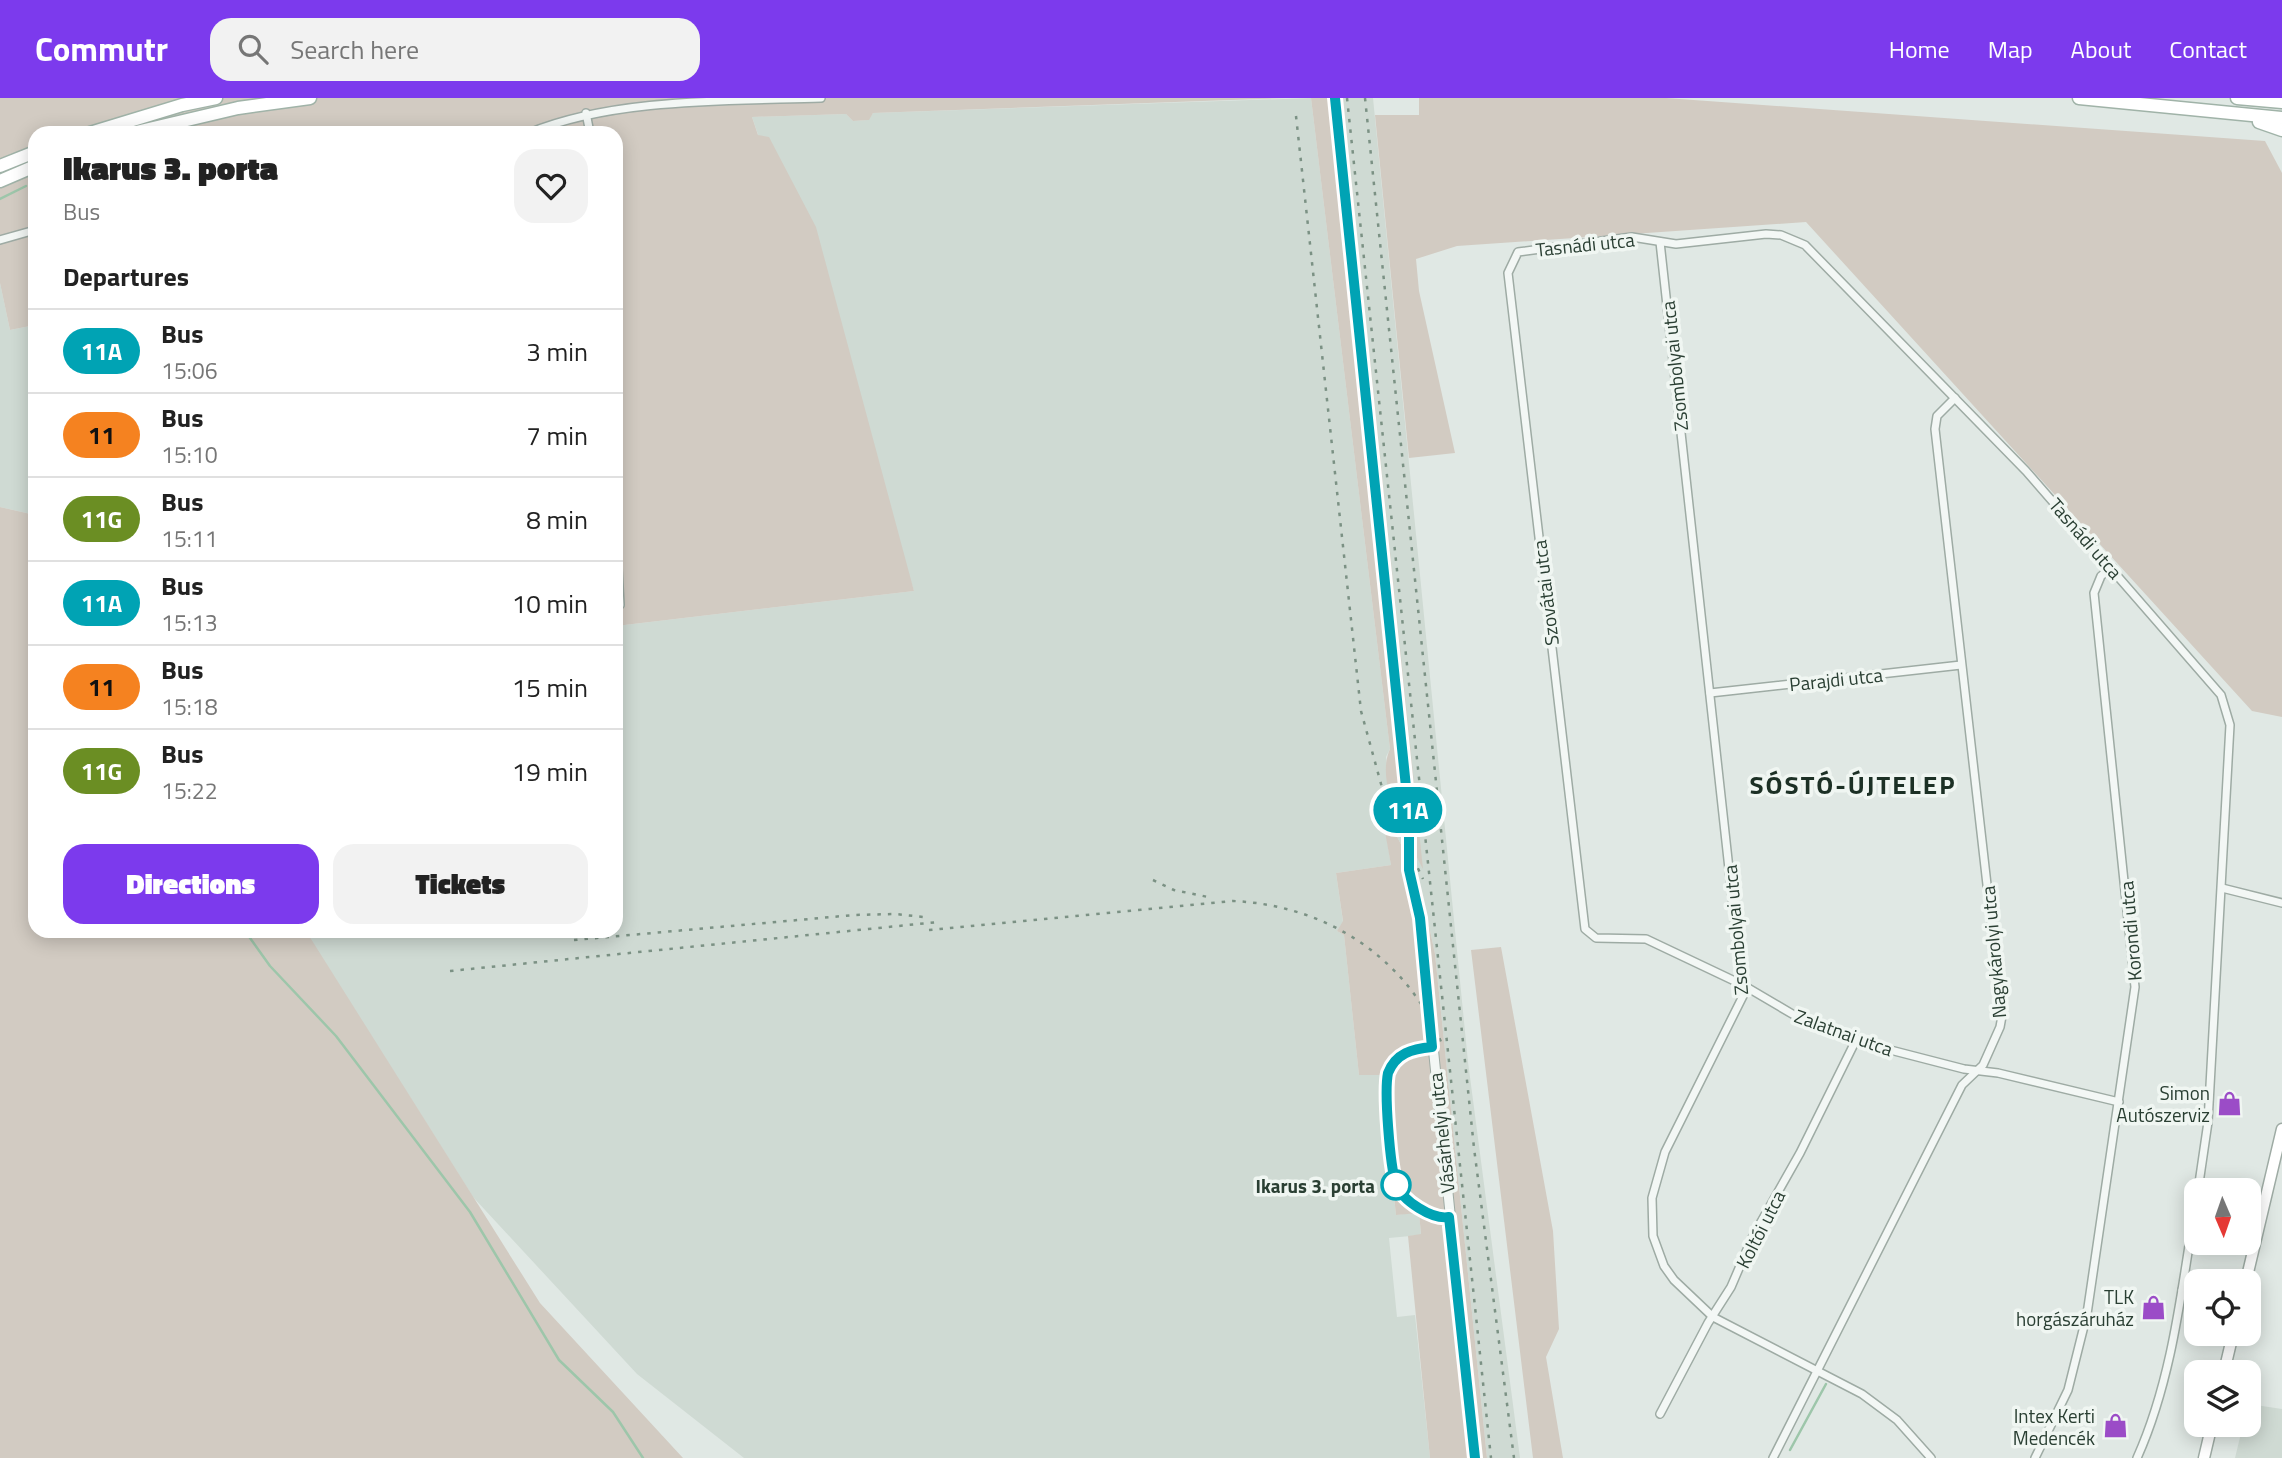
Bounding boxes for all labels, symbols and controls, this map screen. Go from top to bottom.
search box [210,18,700,81]
text: Commutr [35,24,168,74]
icon: search [234,30,272,68]
text: Search here [290,30,419,69]
text: Home [1889,31,1950,67]
text: Map [1988,31,2033,67]
text: About [2071,31,2131,67]
text: Contact [2169,31,2247,67]
text: Ikarus 3. porta [63,143,278,193]
button: heart [514,149,588,223]
text: Bus [63,194,100,229]
street label: Tasnádi utca [1534,224,1636,264]
text: Departures [63,257,189,296]
street label: Zsombolyai utca [1653,299,1695,433]
text: Bus [161,314,203,353]
text: 3 min [526,332,588,371]
text: 11A [81,333,122,369]
text: 15:06 [161,353,218,388]
text: Bus [161,398,203,437]
text: 7 min [526,416,588,455]
text: 11 [88,417,115,453]
text: 15:10 [161,437,218,472]
text: Bus [161,482,203,521]
street label: Tasnádi utca [2042,491,2130,585]
text: 8 min [526,500,588,539]
text: 11G [81,501,122,537]
text: 15:11 [161,521,218,556]
street label: Szovátai utca [1524,538,1566,648]
text: Bus [161,566,203,605]
text: 10 min [512,584,588,623]
text: 11A [81,585,122,621]
text: 15:13 [161,605,218,640]
text: Bus [161,650,203,689]
street label: Parajdi utca [1788,660,1885,698]
text: 15 min [512,668,588,707]
text: 11 [88,669,115,705]
text: 15:18 [161,689,218,724]
text: Bus [161,734,203,773]
text: 19 min [512,752,588,791]
text: 11G [81,753,122,789]
district label: SÓSTÓ-ÚJTELEP [1749,765,1957,804]
text: 15:22 [161,773,218,808]
line badge: 11A [1368,787,1448,833]
text: 11A [1387,792,1429,828]
button: Directions [63,844,319,924]
button: Tickets [333,844,588,924]
street label: Zsombolyai utca [1715,863,1755,996]
street label: Korondi utca [2111,879,2149,982]
street label: Nagykárolyi utca [1973,884,2013,1019]
street label: Zalatnai utca [1791,1001,1898,1063]
street label: Vásárhelyi utca [1420,1071,1462,1195]
place label: Simon Autószerviz [2116,1078,2210,1129]
shop icon: Simon Autószerviz [2216,1089,2244,1117]
marker: Ikarus 3. porta [1381,1170,1411,1200]
place label: Ikarus 3. porta [1256,1171,1375,1200]
north arrow [2184,1178,2261,1255]
map controls [2184,1178,2261,1437]
street label: Koltói utca [1728,1184,1792,1273]
button: locate [2184,1269,2261,1346]
place label: TLK horgászáruház [2016,1282,2134,1333]
shop icon: TLK horgászáruház [2140,1293,2168,1321]
button: layers [2184,1360,2261,1437]
place label: Intex Kerti Medencék [2013,1401,2095,1452]
shop icon: Intex Kerti Medencék [2101,1412,2129,1440]

